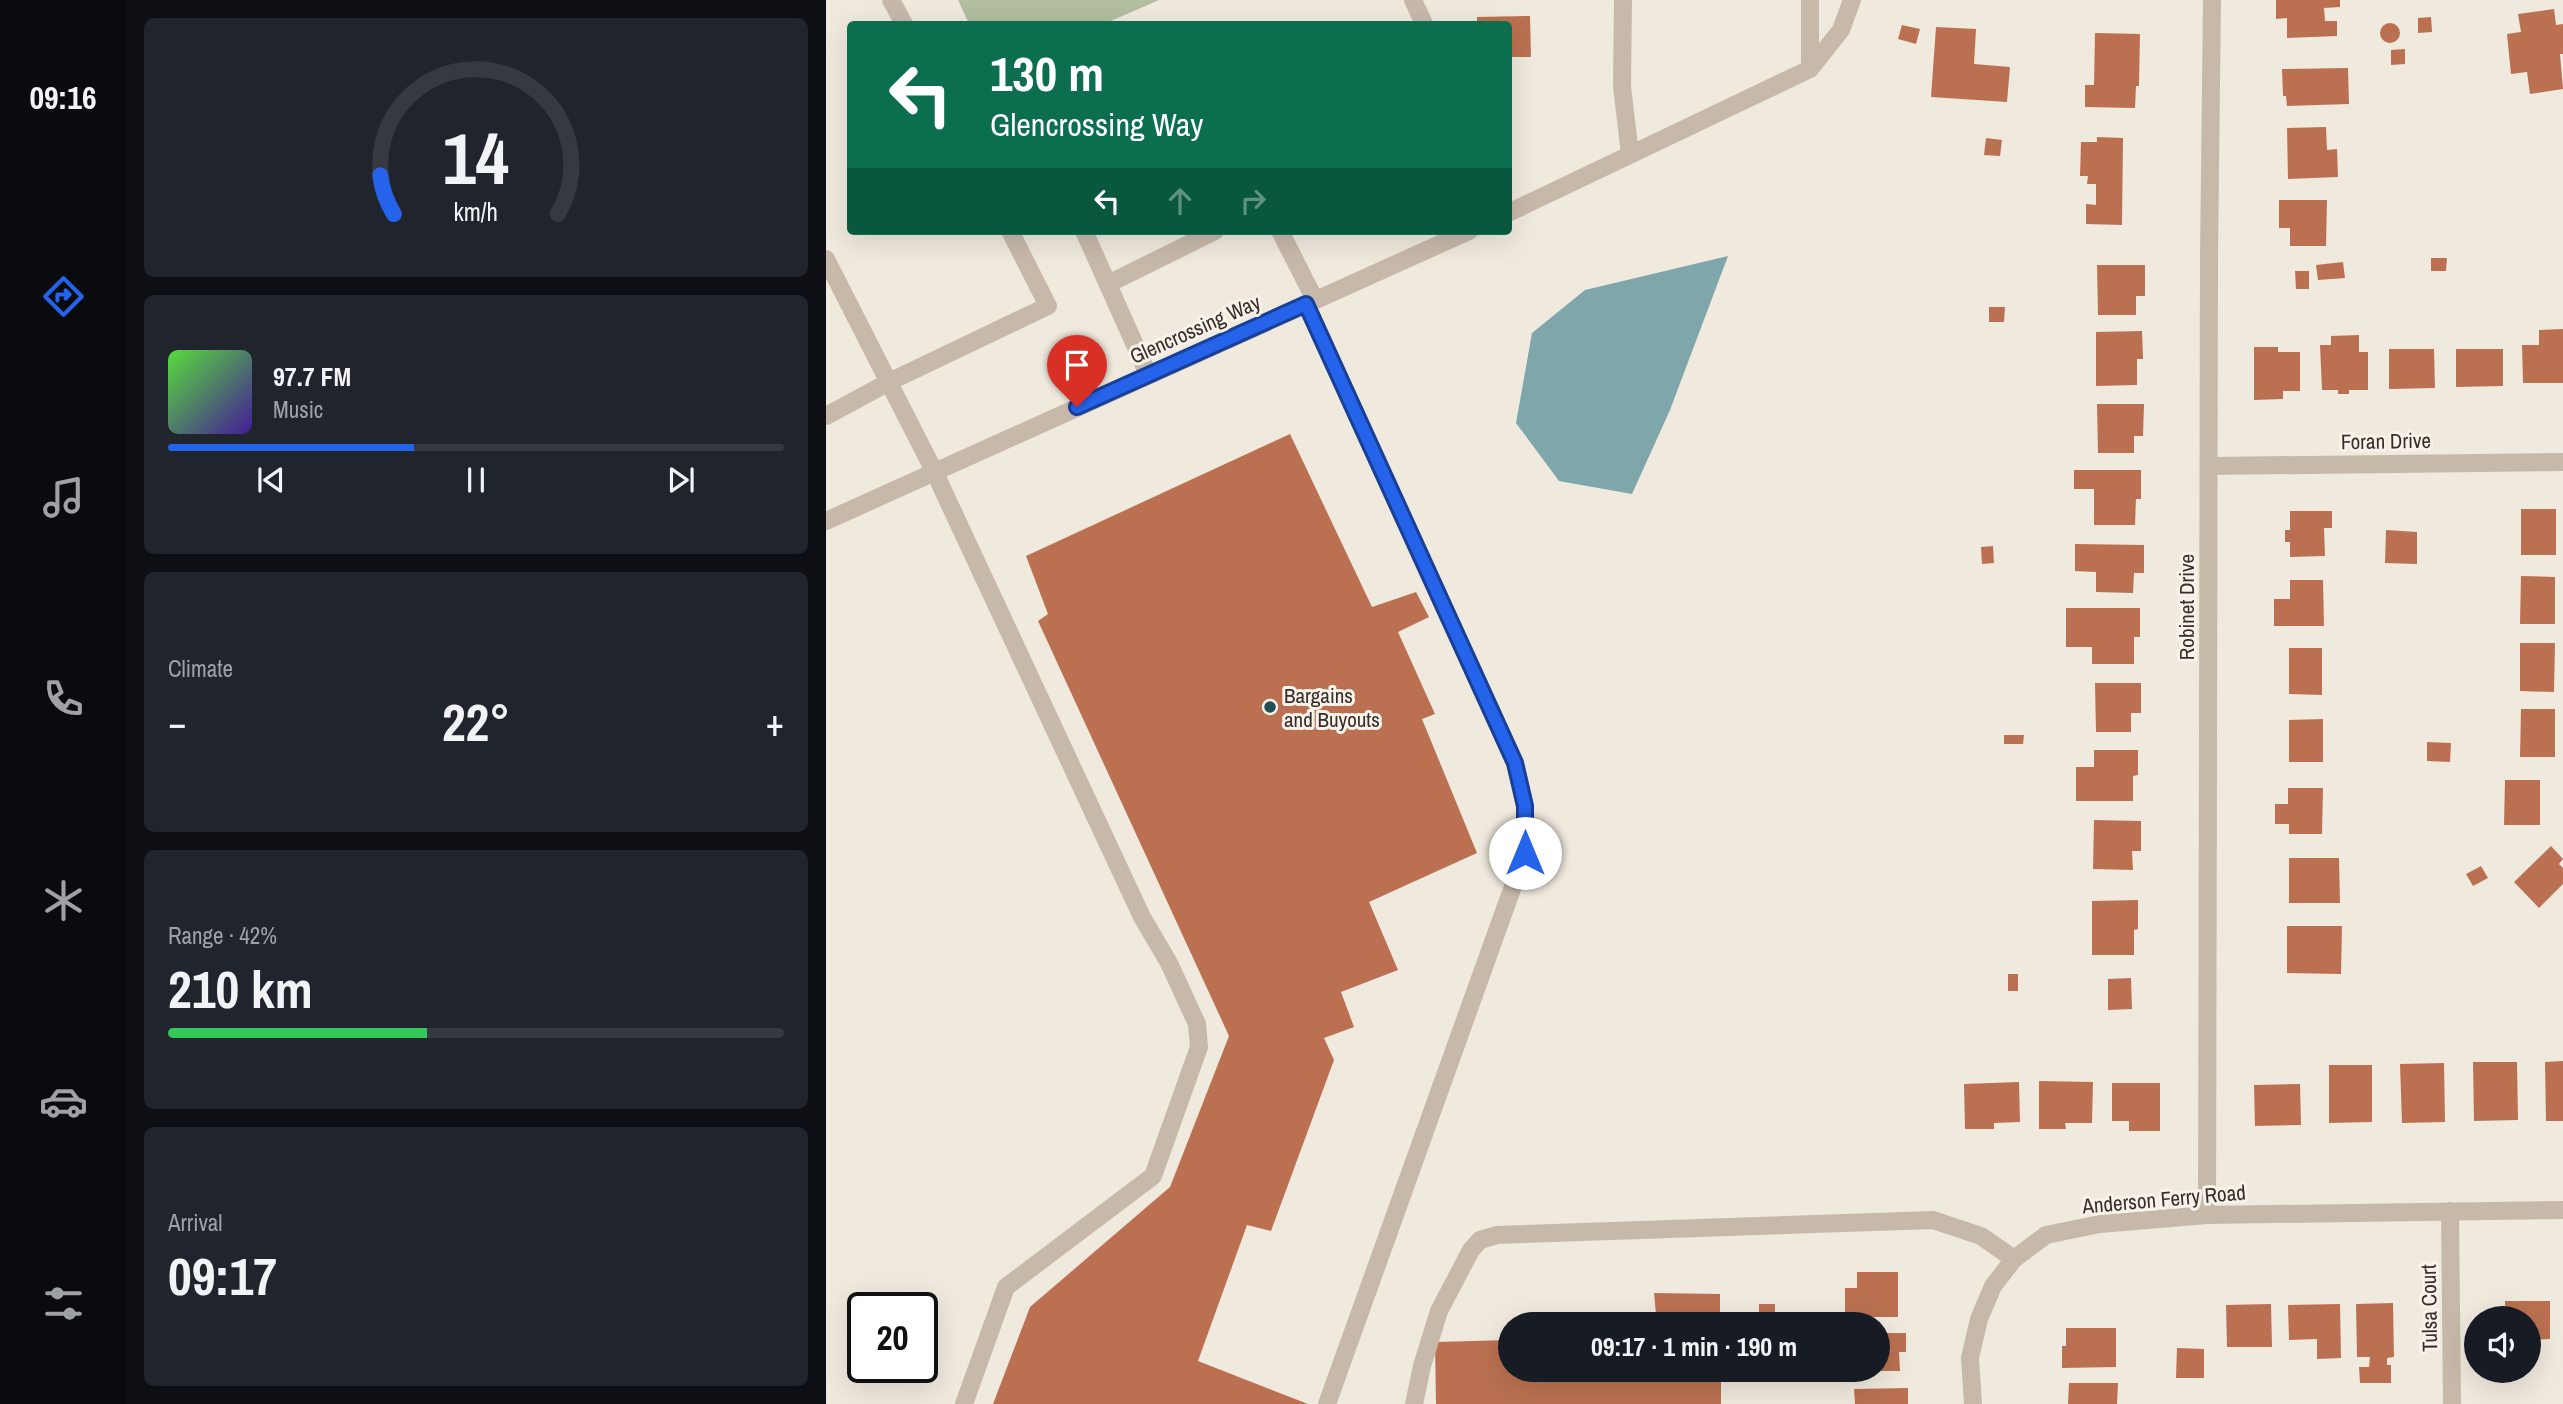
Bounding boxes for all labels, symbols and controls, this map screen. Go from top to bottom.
text: 130 m [990,40,1104,106]
icon: left [875,49,966,140]
text: 09:16 [29,76,97,119]
text: Glencrossing Way [990,103,1203,146]
text: 14 [443,109,509,207]
icon: left [1088,182,1126,220]
icon: ahead [1161,182,1199,220]
icon: right [1234,182,1272,220]
text: km/h [454,194,498,228]
icon: directions [39,272,88,321]
street label: Glencrossing Way [1125,287,1265,371]
pin [1047,335,1107,407]
icon: arrive [1058,346,1096,384]
text: 97.7 FM [273,359,351,394]
text: Music [273,394,323,425]
street label: Foran Drive [2341,426,2431,456]
icon: previous [252,461,290,499]
icon: pause [457,461,495,499]
icon: next [662,461,700,499]
icon: music [39,473,88,522]
street label: Robinet Drive [2172,554,2201,660]
text: Climate [168,653,233,684]
icon: phone [39,674,88,723]
place label: Bargains and Buyouts [1284,681,1380,734]
text: 22° [442,687,510,757]
text: − [168,697,186,748]
text: + [766,697,784,748]
marker: Bargains and Buyouts [1262,699,1278,715]
position arrow [1488,816,1562,890]
icon: climate [39,876,88,925]
text: Range · 42% [168,920,277,951]
text: 210 km [168,954,313,1024]
icon: car [39,1077,88,1126]
street label: Anderson Ferry Road [2080,1177,2247,1221]
text: Arrival [168,1207,223,1238]
text: 09:17 [168,1241,277,1311]
street label: Tulsa Court [2414,1264,2444,1352]
icon: filters [39,1279,88,1328]
speed limit sign: 20 [847,1292,938,1383]
map controls [2464,1306,2541,1383]
button: sound [2464,1306,2541,1383]
text: 09:17 · 1 min · 190 m [1591,1329,1797,1364]

